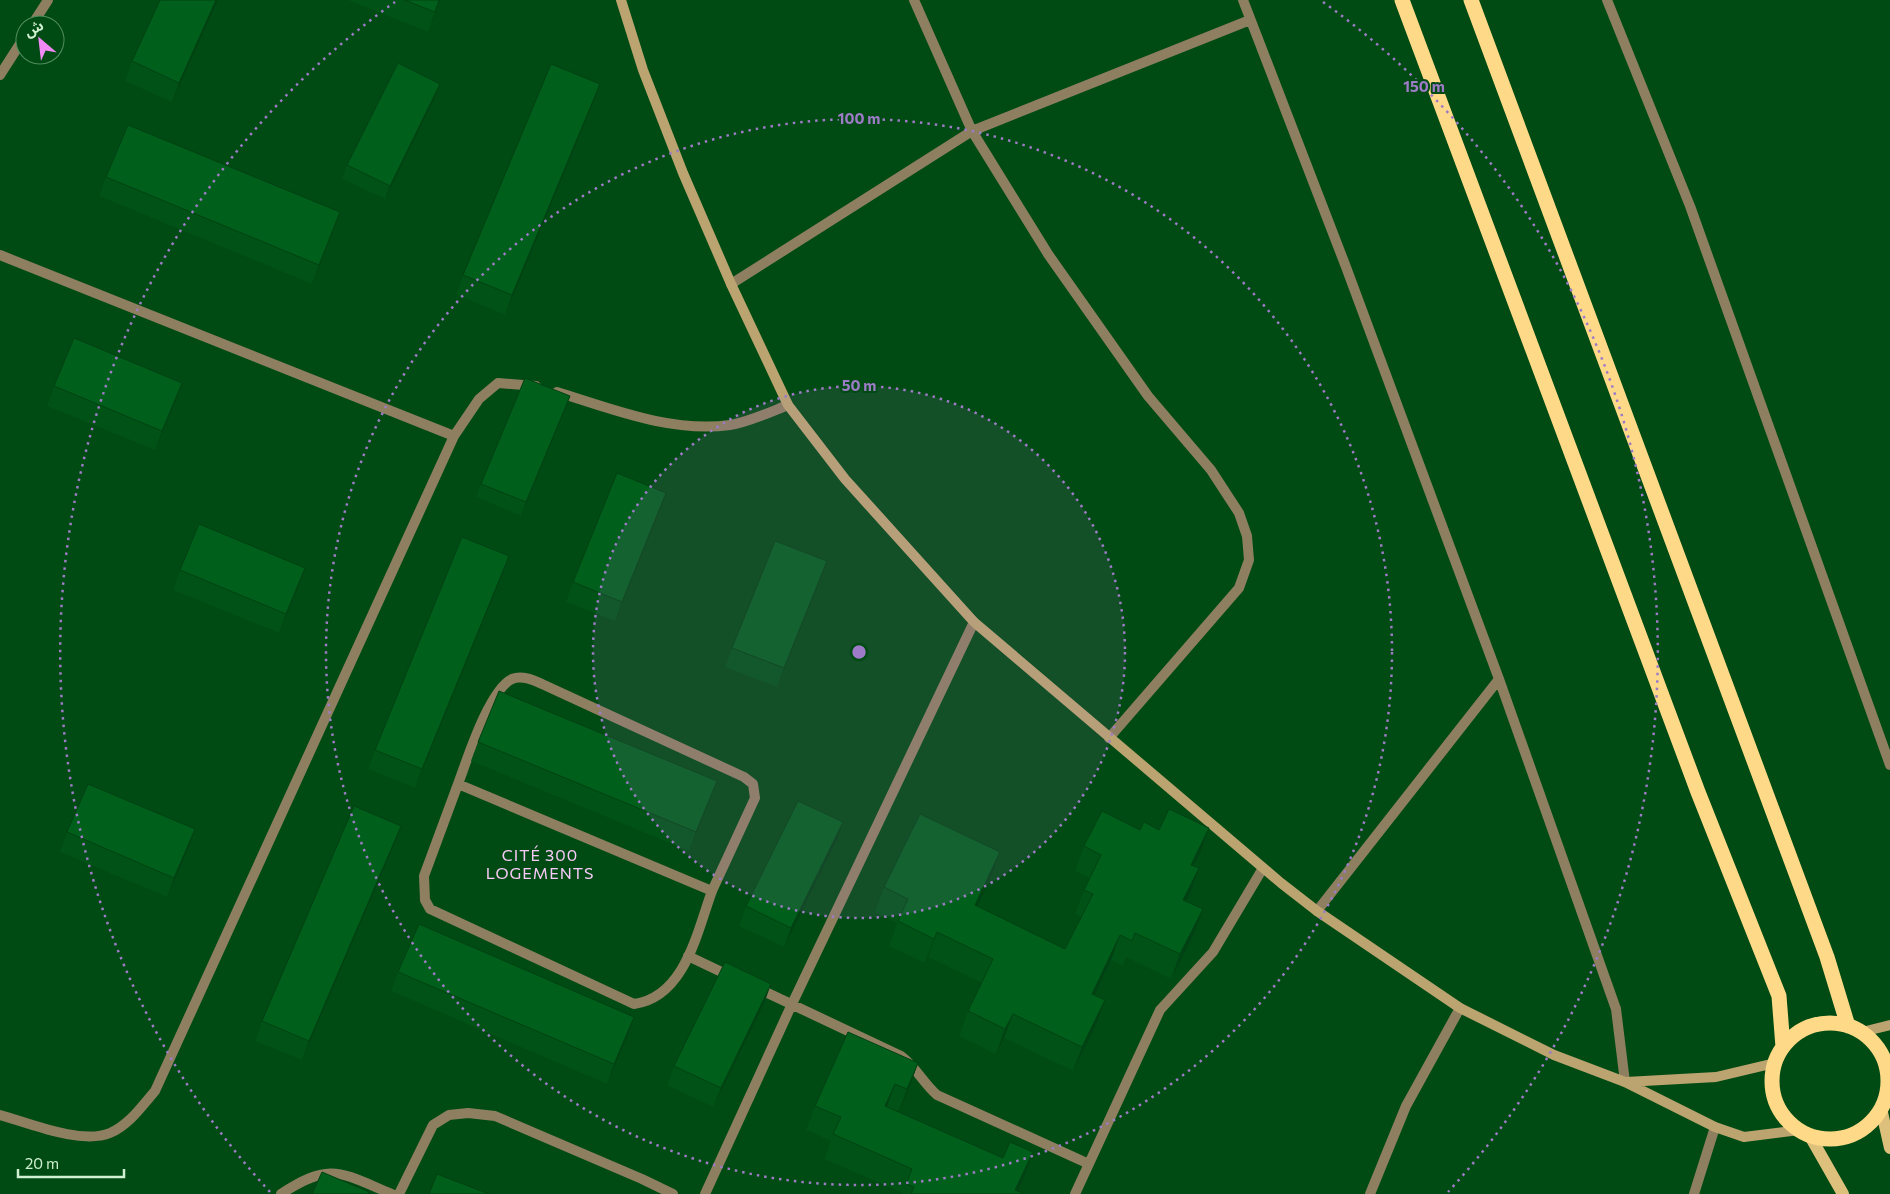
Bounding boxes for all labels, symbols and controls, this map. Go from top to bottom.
north arrow [15,15,65,65]
text: ش [21,16,46,40]
text: 150 m [1403,77,1445,95]
text: 100 m [838,109,880,127]
text: 50 m [842,376,876,394]
centre of rings [850,643,868,661]
district label: CITÉ 300 LOGEMENTS [486,845,594,882]
scale bar [18,1146,124,1178]
text: 20 m [25,1154,59,1172]

